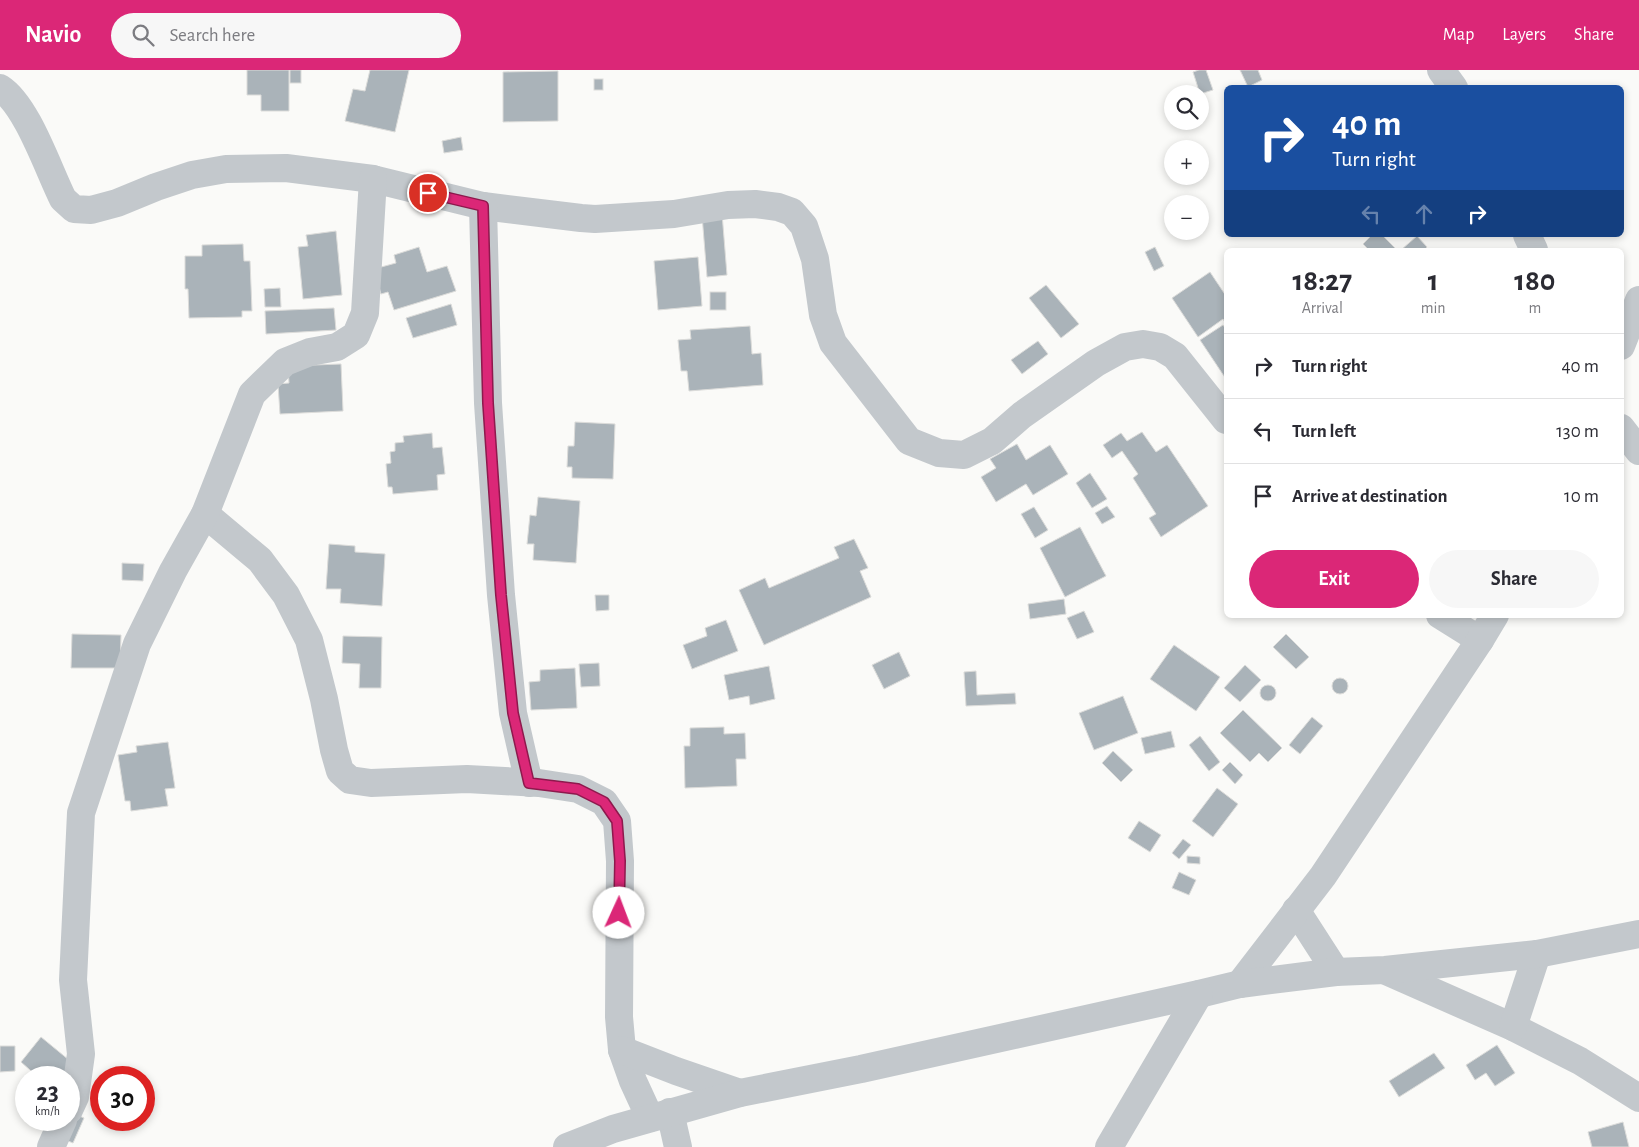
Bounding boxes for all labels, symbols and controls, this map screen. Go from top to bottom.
search box [111,13,461,58]
icon: search [129,21,157,49]
text: Navio [25,23,81,47]
text: Search here [169,26,255,45]
text: Map [1443,26,1474,44]
text: Layers [1502,26,1546,44]
text: Share [1574,26,1614,44]
map controls [1164,85,1209,240]
button: search [1164,85,1209,130]
icon: right [1249,105,1314,170]
text: 40 m [1332,107,1401,142]
button: + [1164,140,1209,185]
text: Turn right [1332,148,1416,170]
pin [407,172,449,214]
icon: arrive [414,179,442,207]
button: − [1164,195,1209,240]
icon: left [1357,200,1385,228]
icon: ahead [1410,200,1438,228]
icon: right [1463,200,1491,228]
text: 18:27 [1293,266,1352,296]
text: 1 [1428,266,1439,296]
text: 180 [1514,266,1555,296]
text: Arrival [1302,300,1343,316]
text: min [1421,300,1446,316]
text: m [1528,300,1541,316]
icon: right [1249,352,1277,380]
text: Turn right [1292,357,1367,376]
text: 40 m [1561,357,1599,376]
icon: left [1249,417,1277,445]
text: Turn left [1292,422,1356,441]
text: 130 m [1556,422,1599,441]
icon: arrive [1249,482,1277,510]
text: Arrive at destination [1292,487,1448,506]
text: 10 m [1564,487,1599,506]
button: Exit [1249,550,1419,608]
button: Share [1429,550,1599,608]
position arrow [592,886,644,938]
speed limit sign: 30 [90,1066,155,1131]
text: 23 [36,1080,59,1105]
text: km/h [35,1105,60,1117]

